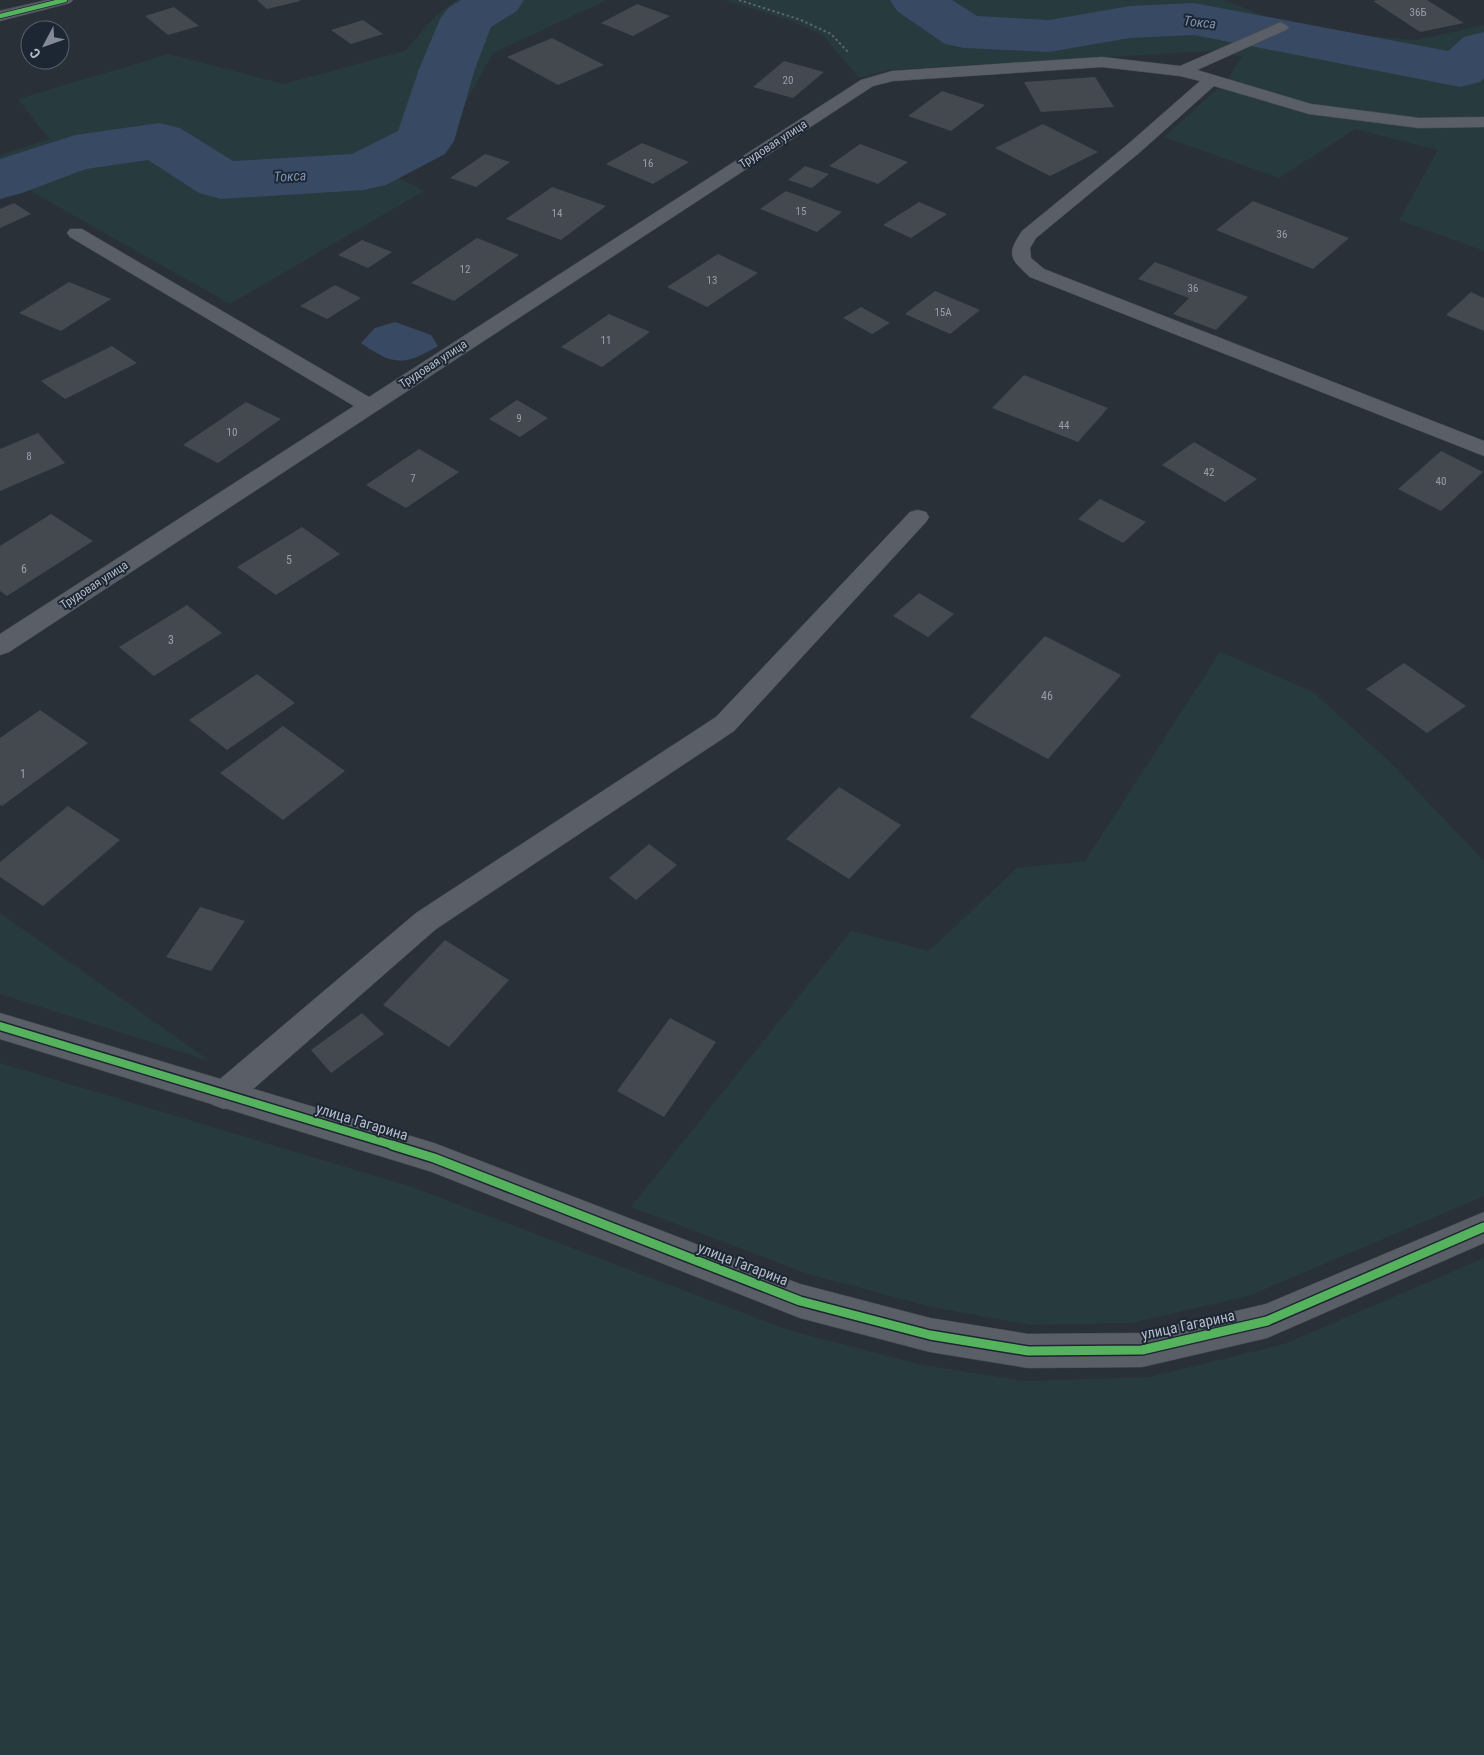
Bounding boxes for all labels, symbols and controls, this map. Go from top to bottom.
house number: 36Б [1410,6,1426,19]
water label: Токса [1183,12,1217,32]
north arrow [20,20,70,70]
text: С [27,45,44,62]
house number: 20 [783,74,793,87]
street label: Трудовая улица [736,117,810,171]
house number: 16 [643,157,653,170]
water label: Токса [273,167,307,185]
house number: 15 [796,205,806,218]
house number: 14 [552,207,563,220]
house number: 36 [1277,228,1287,241]
house number: 12 [460,263,470,276]
house number: 13 [707,274,717,287]
house number: 36 [1188,282,1198,295]
house number: 15А [934,306,952,319]
house number: 11 [601,334,611,347]
street label: Трудовая улица [396,337,470,391]
house number: 9 [516,412,522,425]
house number: 44 [1059,419,1070,432]
house number: 10 [227,426,237,439]
house number: 8 [26,450,32,463]
house number: 42 [1204,466,1214,479]
house number: 7 [410,472,416,485]
house number: 40 [1436,475,1446,488]
house number: 5 [286,553,292,567]
street label: Трудовая улица [57,558,131,612]
house number: 6 [21,562,27,576]
house number: 3 [168,633,174,647]
house number: 46 [1041,689,1053,703]
house number: 1 [20,767,26,781]
street label: улица Гагарина [314,1099,410,1145]
street label: улица Гагарина [695,1239,791,1289]
street label: улица Гагарина [1140,1306,1236,1344]

